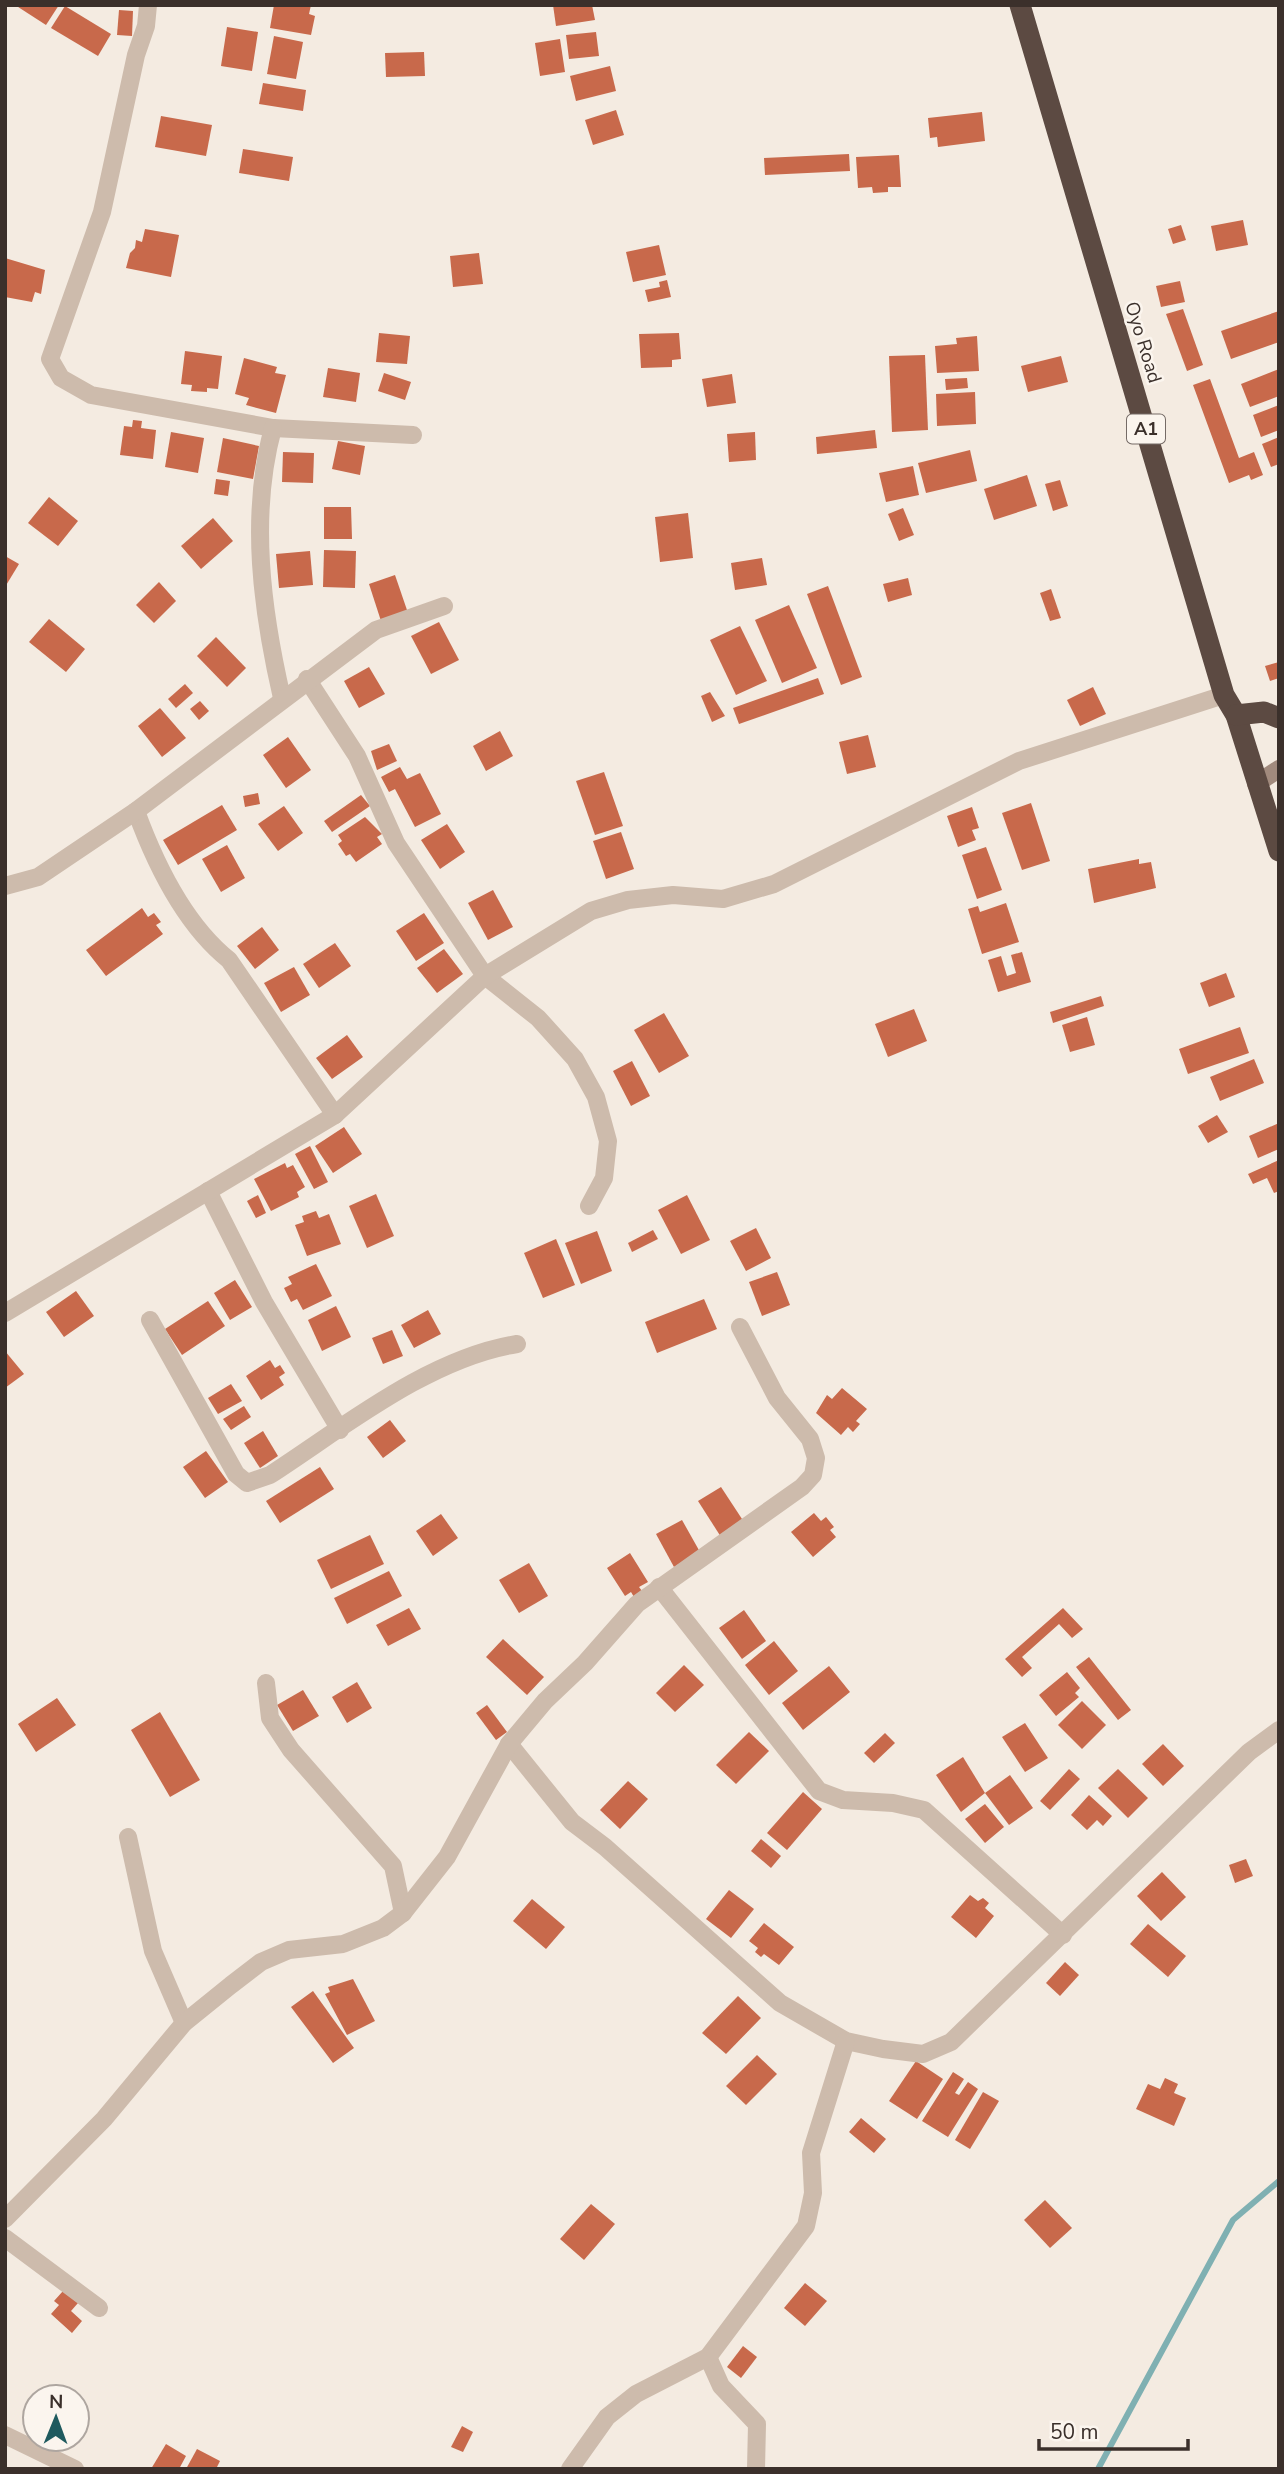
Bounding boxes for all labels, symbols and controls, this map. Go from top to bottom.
street label: Oyo Road [1118,298,1168,386]
road number: A1 [1127,414,1165,444]
north arrow [21,2383,91,2453]
text: N [49,2389,64,2415]
scale bar [1039,2408,1188,2452]
text: 50 m [1050,2418,1099,2446]

